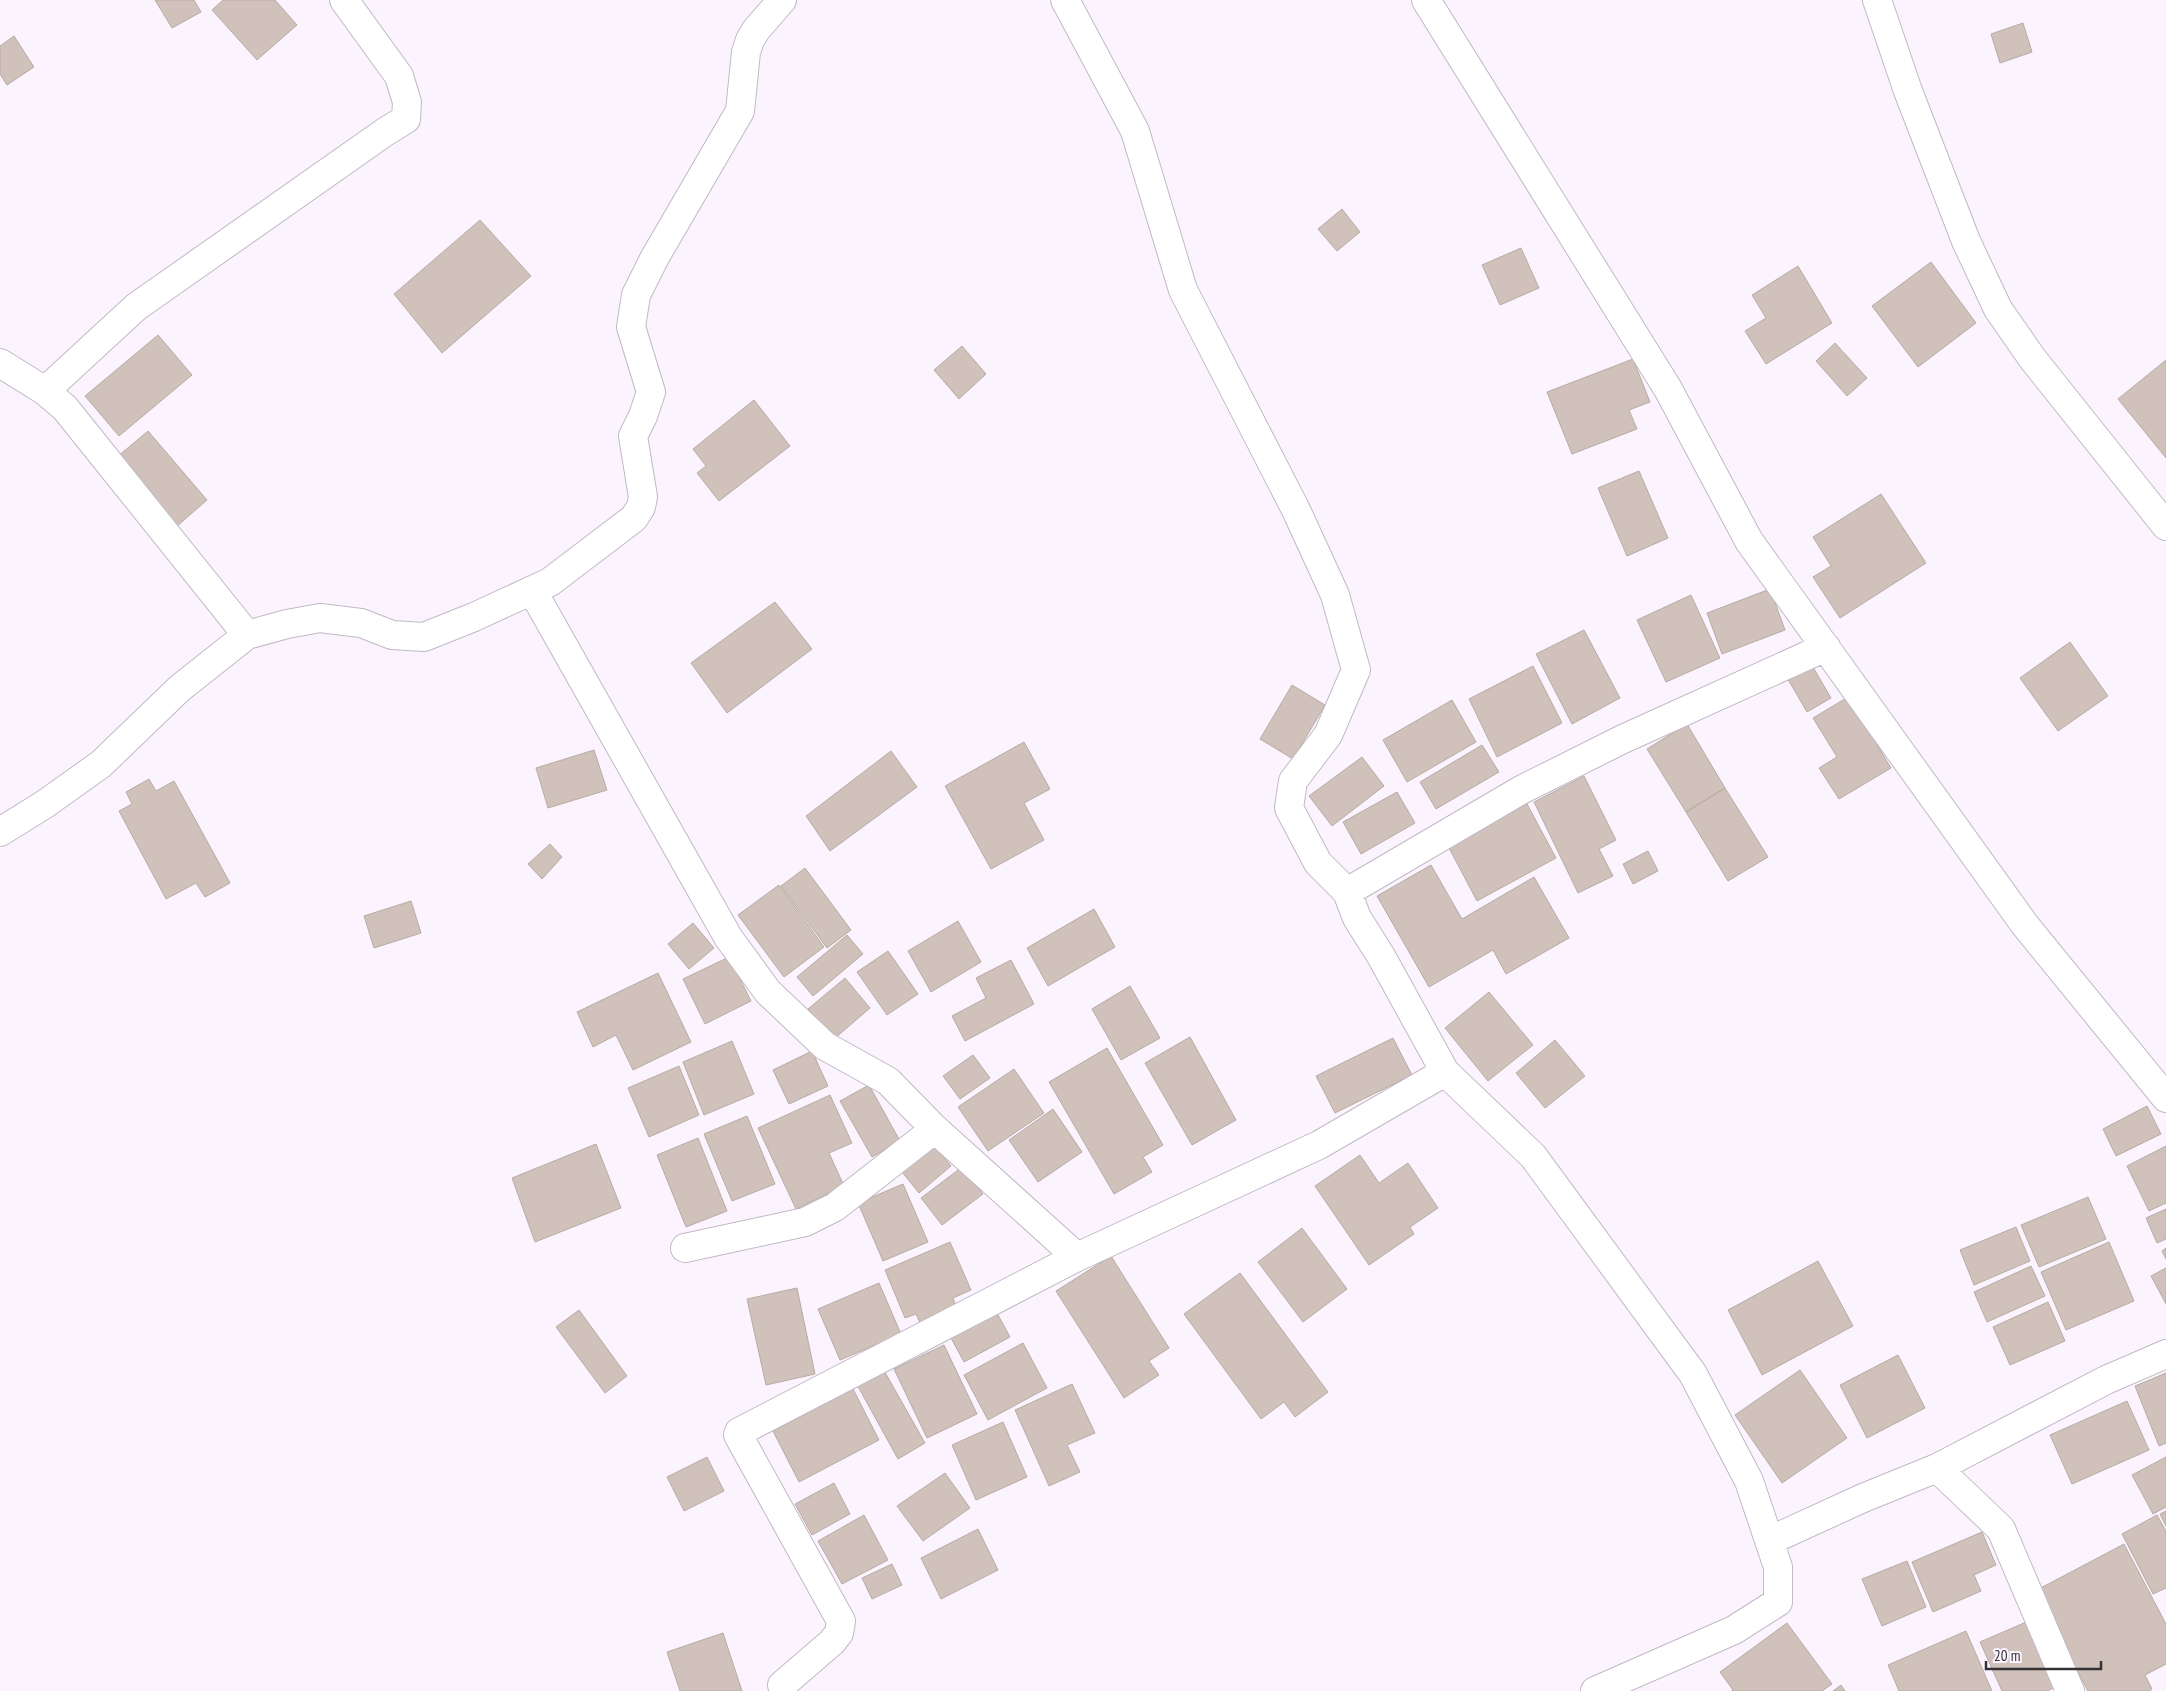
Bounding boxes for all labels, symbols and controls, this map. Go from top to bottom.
scale bar [1986,1638,2101,1670]
text: 20 m [1994,1646,2020,1665]

